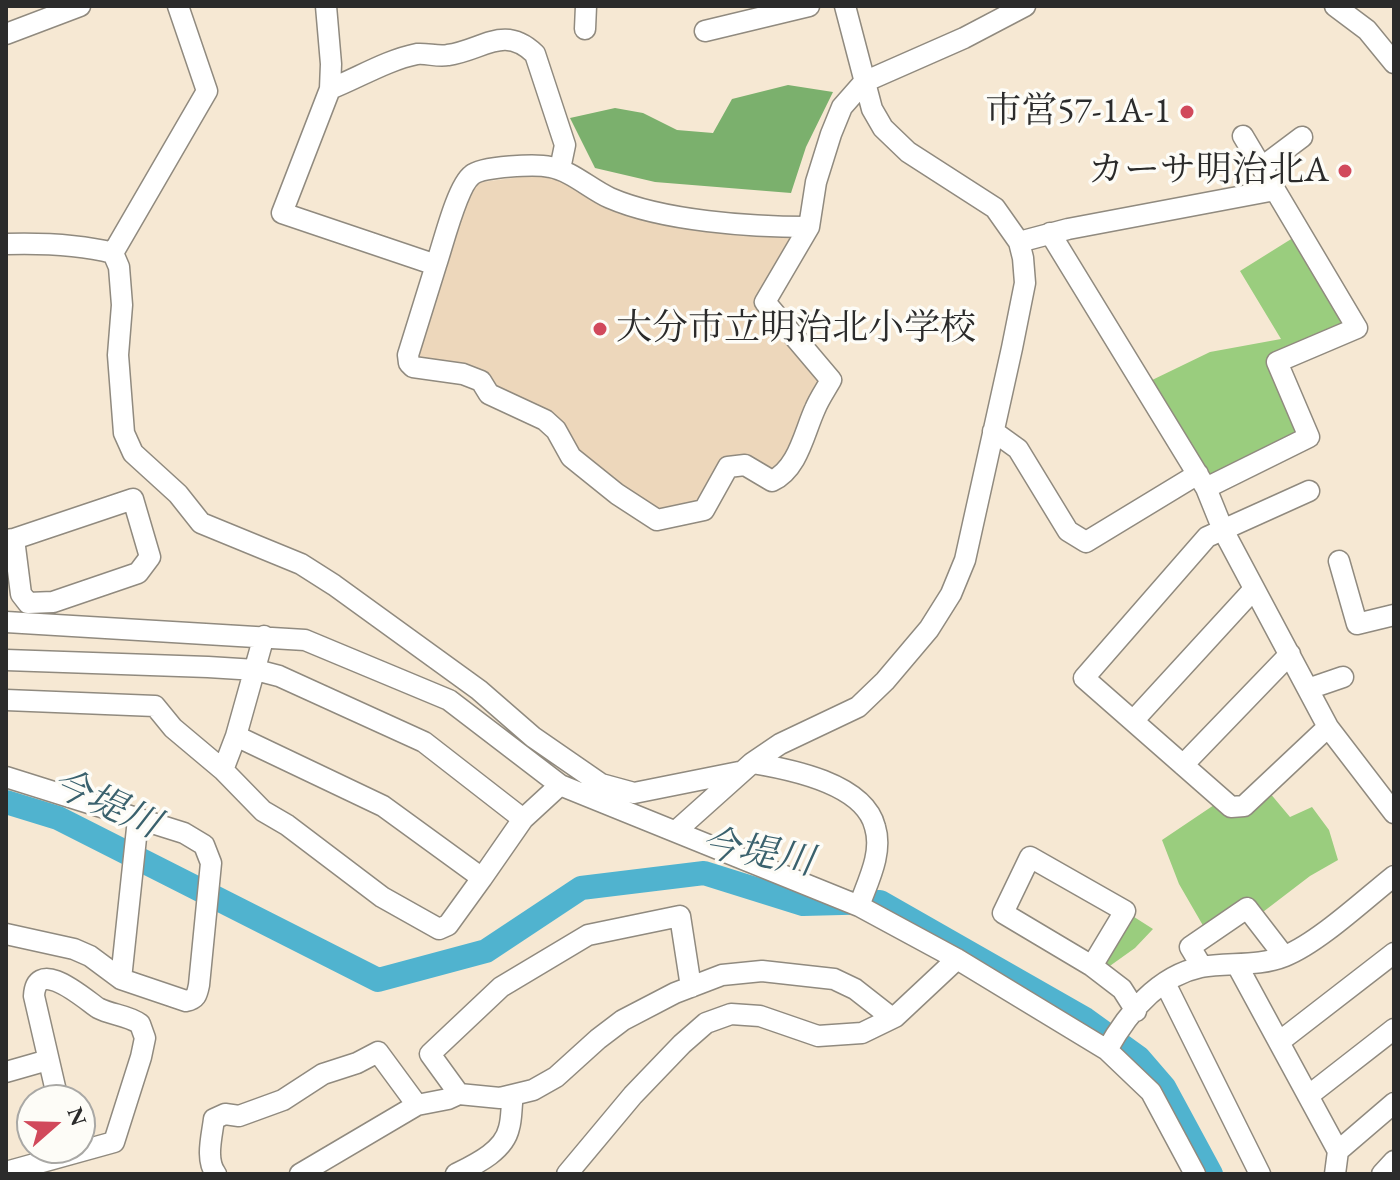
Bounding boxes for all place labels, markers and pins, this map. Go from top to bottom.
place label: 市営57-1A-1 [985,90,1171,134]
marker: 市営57-1A-1 [1178,103,1196,121]
place label: カーサ明治北A [1088,149,1329,193]
marker: カーサ明治北A [1336,162,1354,180]
place label: 大分市立明治北小学校 [616,307,976,351]
marker: 大分市立明治北小学校 [591,320,609,338]

